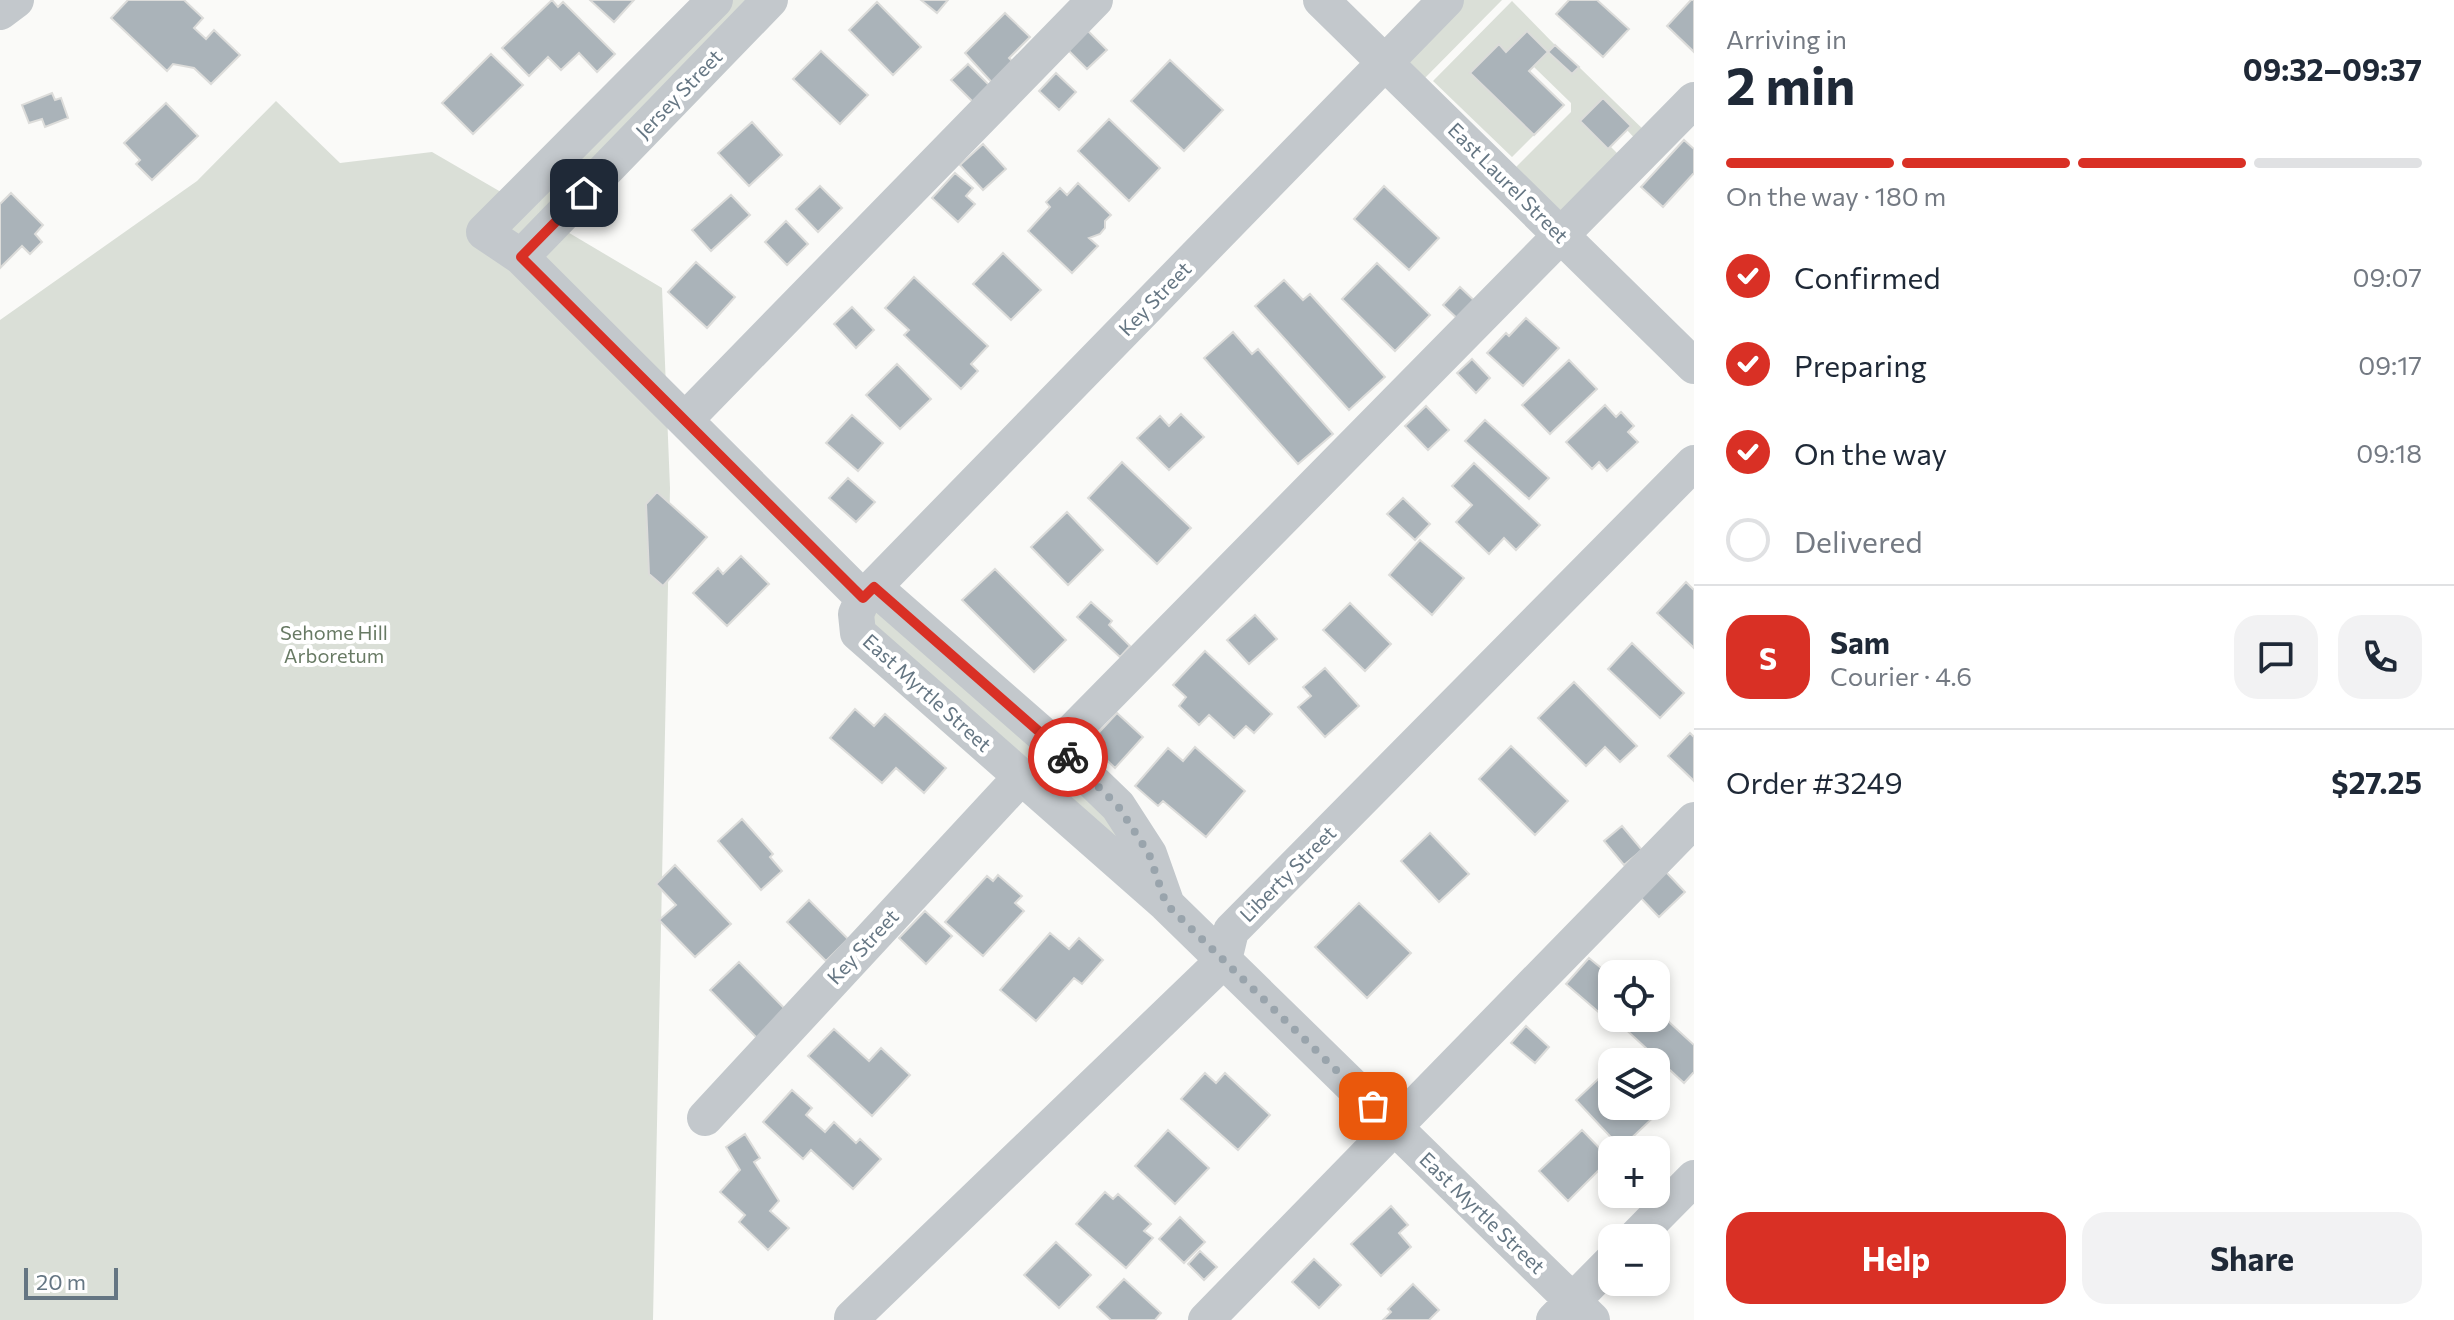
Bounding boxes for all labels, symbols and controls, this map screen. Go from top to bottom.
text: Arriving in [1726,23,1847,54]
street label: Jersey Street [630,44,727,143]
text: 09:32–09:37 [2243,50,2422,87]
text: 2 min [1726,52,1855,116]
street label: East Laurel Street [1444,117,1574,247]
pin [550,159,618,227]
icon: home [562,171,606,215]
text: On the way · 180 m [1726,180,1946,211]
icon: check [1726,254,1770,298]
street label: Key Street [1113,256,1195,340]
text: Confirmed [1794,258,1941,295]
text: 09:07 [2353,261,2422,292]
icon: check [1726,342,1770,386]
text: Preparing [1794,346,1927,383]
text: 09:17 [2358,349,2422,380]
icon: check [1726,430,1770,474]
text: On the way [1794,434,1947,471]
text: 09:18 [2356,437,2422,468]
text: Delivered [1794,522,1923,559]
button: chat [2234,615,2318,699]
button: phone [2338,615,2422,699]
park label: Sehome Hill Arboretum [280,620,388,667]
text: Sam [1830,623,1890,660]
street label: East Myrtle Street [859,628,997,756]
text: S [1759,639,1777,676]
text: Courier · 4.6 [1830,660,1972,691]
courier [1028,717,1108,797]
icon: bike [1046,735,1090,779]
text: Order #3249 [1726,763,1903,800]
text: $27.25 [2331,763,2422,800]
street label: Liberty Street [1234,820,1340,926]
street label: Key Street [822,904,903,989]
map controls [1598,960,1670,1296]
button: locate [1598,960,1670,1032]
button: layers [1598,1048,1670,1120]
pin [1339,1072,1407,1140]
icon: bag [1351,1084,1395,1128]
button: + [1598,1136,1670,1208]
street label: East Myrtle Street [1415,1147,1550,1278]
button: Help [1726,1212,2066,1304]
button: Share [2082,1212,2422,1304]
button: − [1598,1224,1670,1296]
scale bar [24,1264,118,1300]
text: 20 m [36,1268,86,1295]

